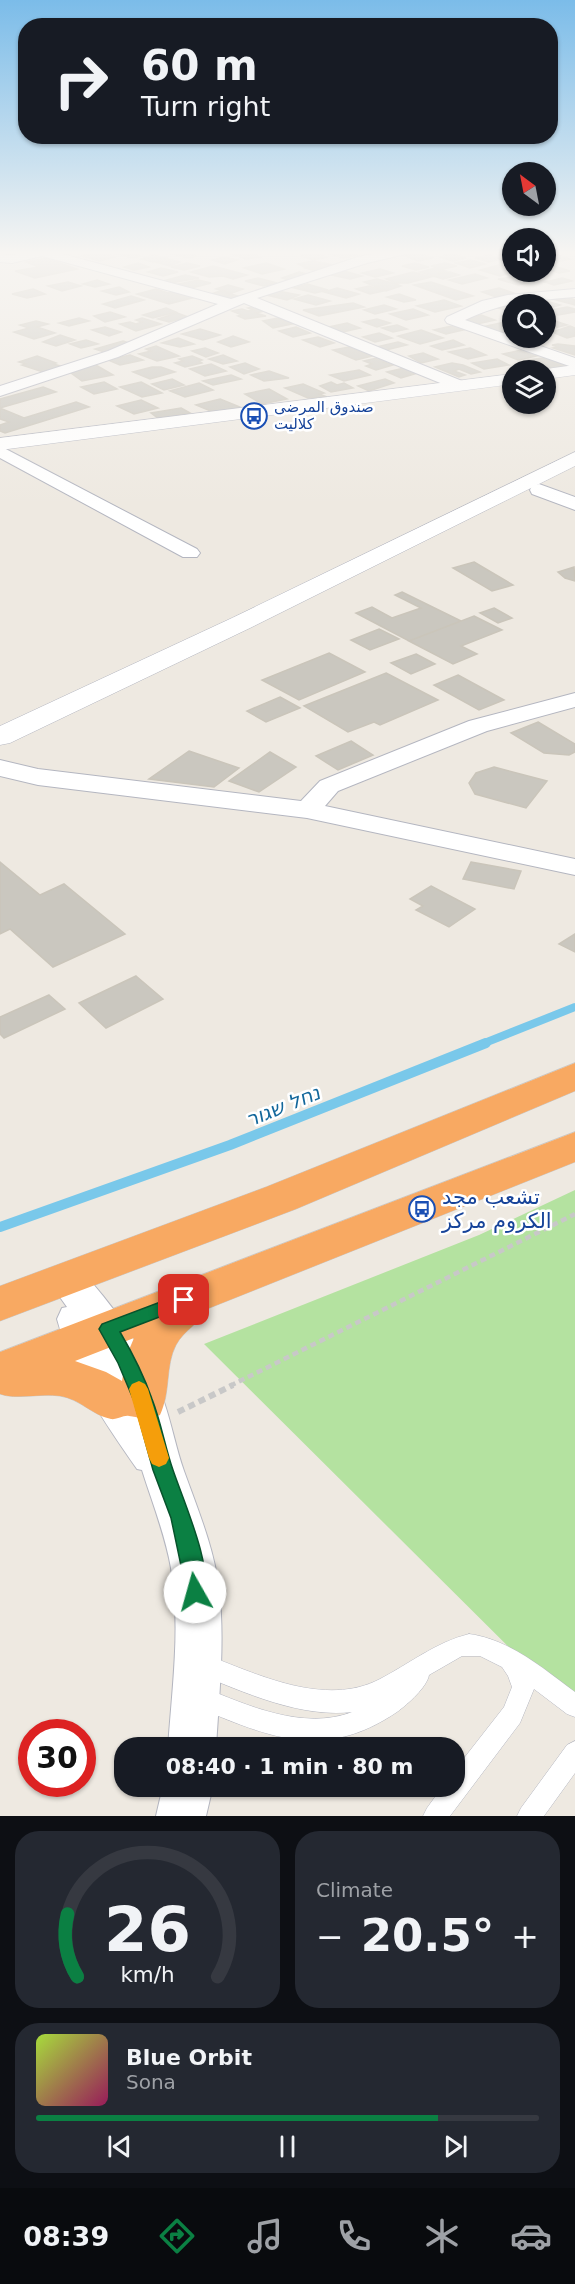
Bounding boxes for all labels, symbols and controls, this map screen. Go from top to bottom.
text: 60 m [141,41,258,90]
icon: right [42,42,120,120]
text: Turn right [141,91,270,122]
north arrow [502,162,556,216]
map controls [502,162,556,414]
button: sound [502,228,556,282]
button: search [502,294,556,348]
button: layers [502,360,556,414]
place label: صندوق المرضى كلاليت [274,398,374,433]
bus stop icon: صندوق المرضى كلاليت [239,401,269,431]
water label: נחל שגור [242,1080,324,1132]
place label: تشعب مجد الكروم مركز [441,1185,552,1233]
bus stop icon: تشعب مجد الكروم مركز [407,1194,437,1224]
pin [158,1274,209,1325]
icon: arrive [167,1283,200,1316]
position arrow [163,1560,227,1624]
speed limit sign: 30 [18,1719,96,1797]
text: 08:40 · 1 min · 80 m [166,1754,413,1779]
text: Climate [316,1878,393,1902]
text: 26 [104,1893,191,1966]
text: 20.5° [361,1909,494,1962]
text: − [316,1917,344,1956]
text: + [511,1917,539,1956]
text: km/h [120,1962,175,1987]
text: Blue Orbit [126,2045,252,2070]
text: Sona [126,2070,176,2094]
icon: previous [103,2130,136,2163]
icon: pause [271,2130,304,2163]
icon: next [439,2130,472,2163]
icon: directions [156,2215,198,2257]
icon: music [244,2215,286,2257]
icon: phone [333,2215,375,2257]
icon: climate [421,2215,463,2257]
icon: car [510,2215,552,2257]
text: 08:39 [23,2221,109,2252]

